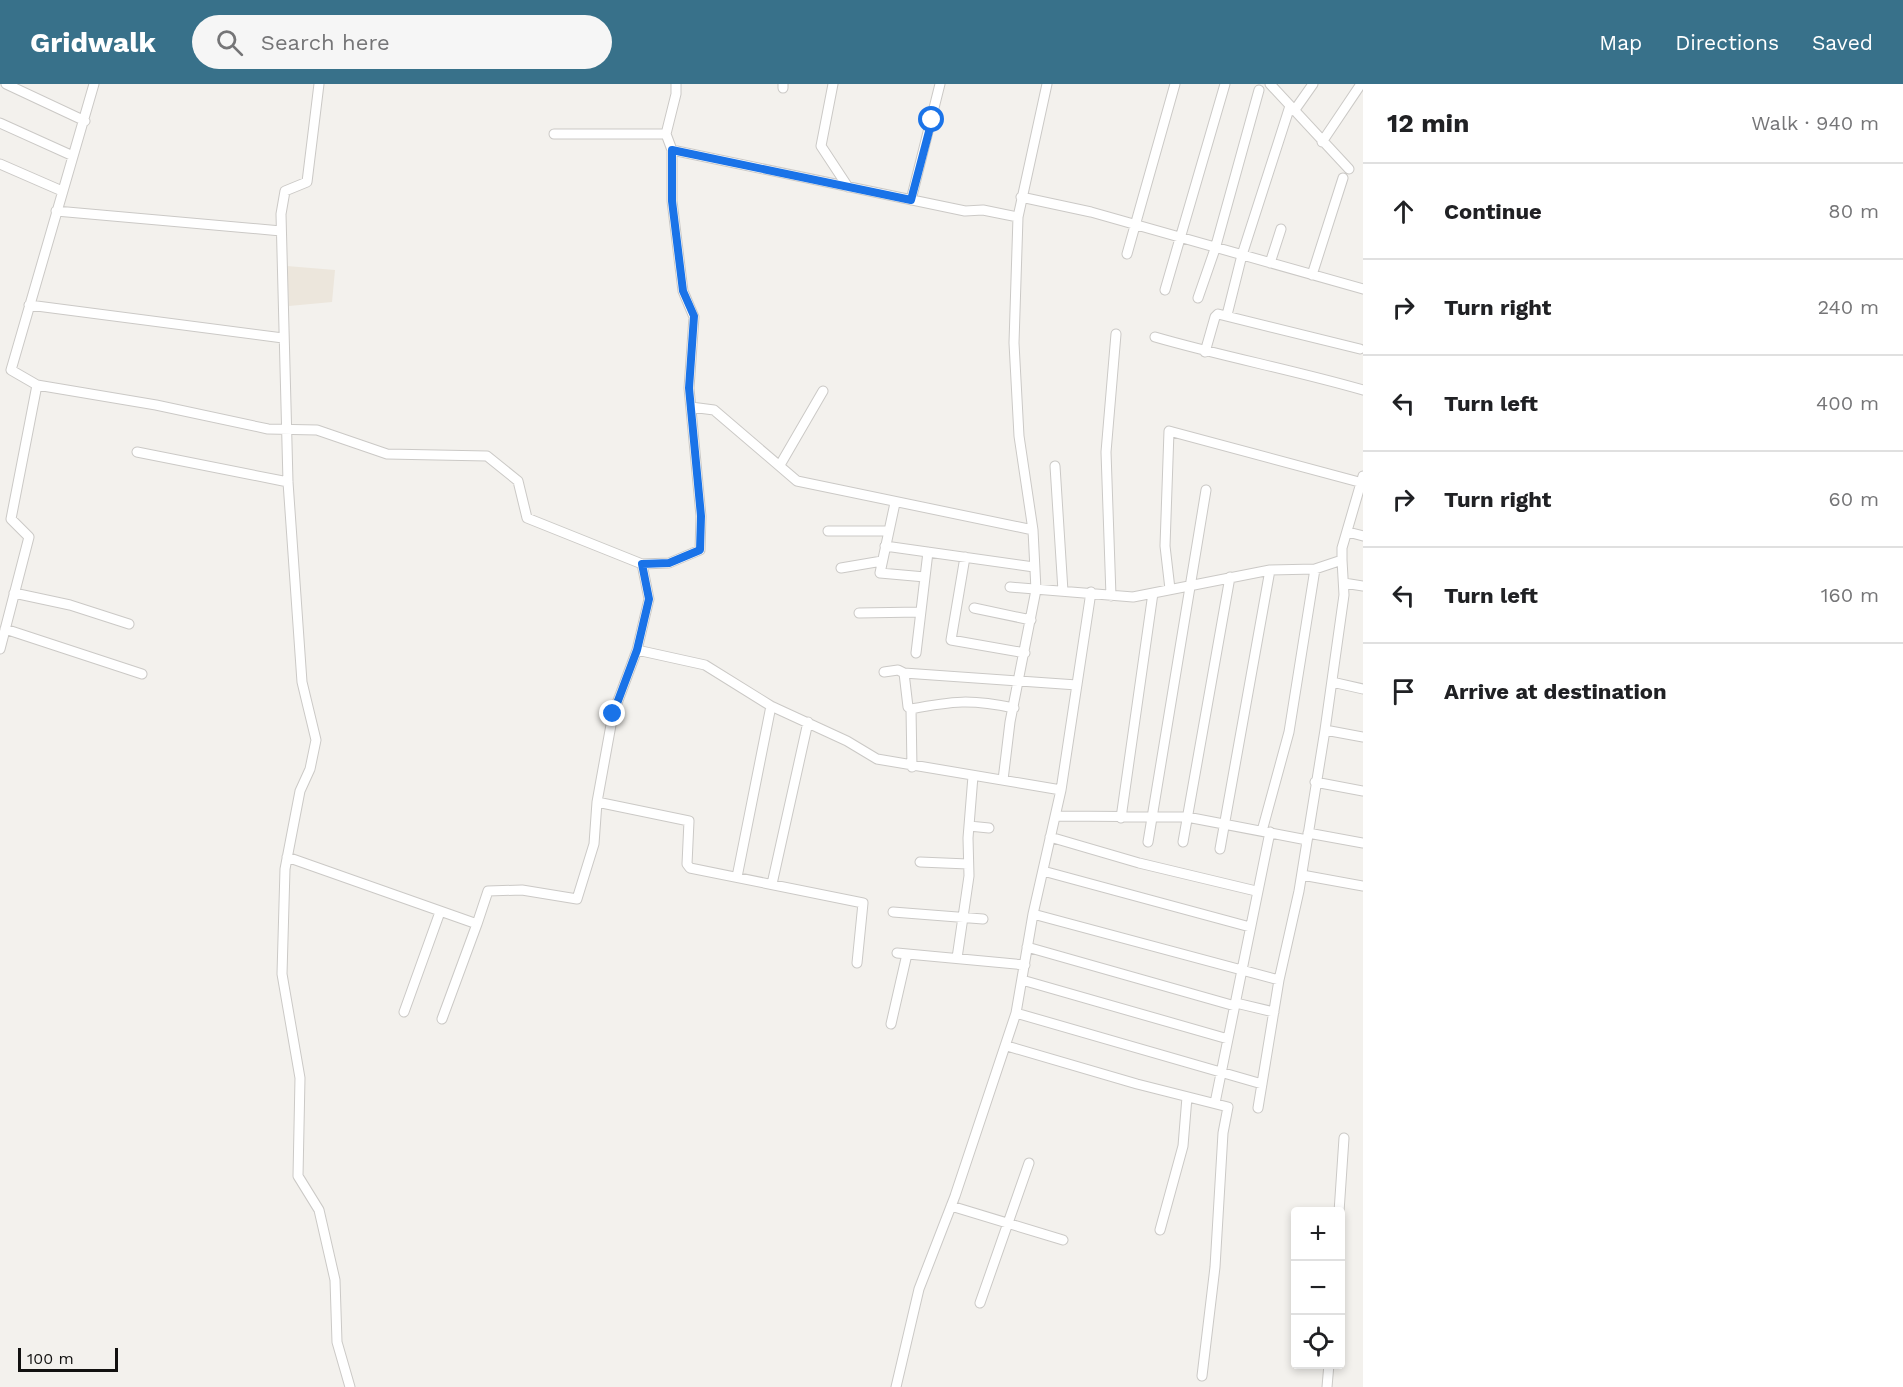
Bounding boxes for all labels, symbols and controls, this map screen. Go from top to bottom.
search box [192,15,612,69]
text: Gridwalk [30,26,156,59]
icon: search [213,26,246,59]
text: Search here [261,30,390,55]
text: Map [1599,30,1642,55]
text: Directions [1675,30,1779,55]
text: Saved [1812,30,1873,55]
route start [918,106,944,132]
text: 12 min [1387,108,1469,138]
text: Walk · 940 m [1751,111,1879,135]
icon: ahead [1387,195,1420,228]
text: Continue [1444,199,1542,224]
text: 80 m [1828,199,1879,223]
icon: right [1387,291,1420,324]
text: Turn right [1444,295,1551,320]
text: 240 m [1817,295,1879,319]
icon: left [1387,387,1420,420]
text: Turn left [1444,391,1538,416]
text: 400 m [1816,391,1879,415]
icon: right [1387,483,1420,516]
text: Turn right [1444,487,1551,512]
text: 60 m [1829,487,1879,511]
icon: left [1387,579,1420,612]
text: Turn left [1444,583,1538,608]
text: 160 m [1821,583,1879,607]
icon: arrive [1387,675,1420,708]
text: Arrive at destination [1444,679,1667,704]
route end [599,700,625,726]
map controls [1291,1207,1345,1369]
button: + [1291,1207,1345,1261]
button: − [1291,1261,1345,1315]
button: locate [1291,1315,1345,1369]
scale bar [18,1345,118,1372]
text: 100 m [27,1349,74,1368]

